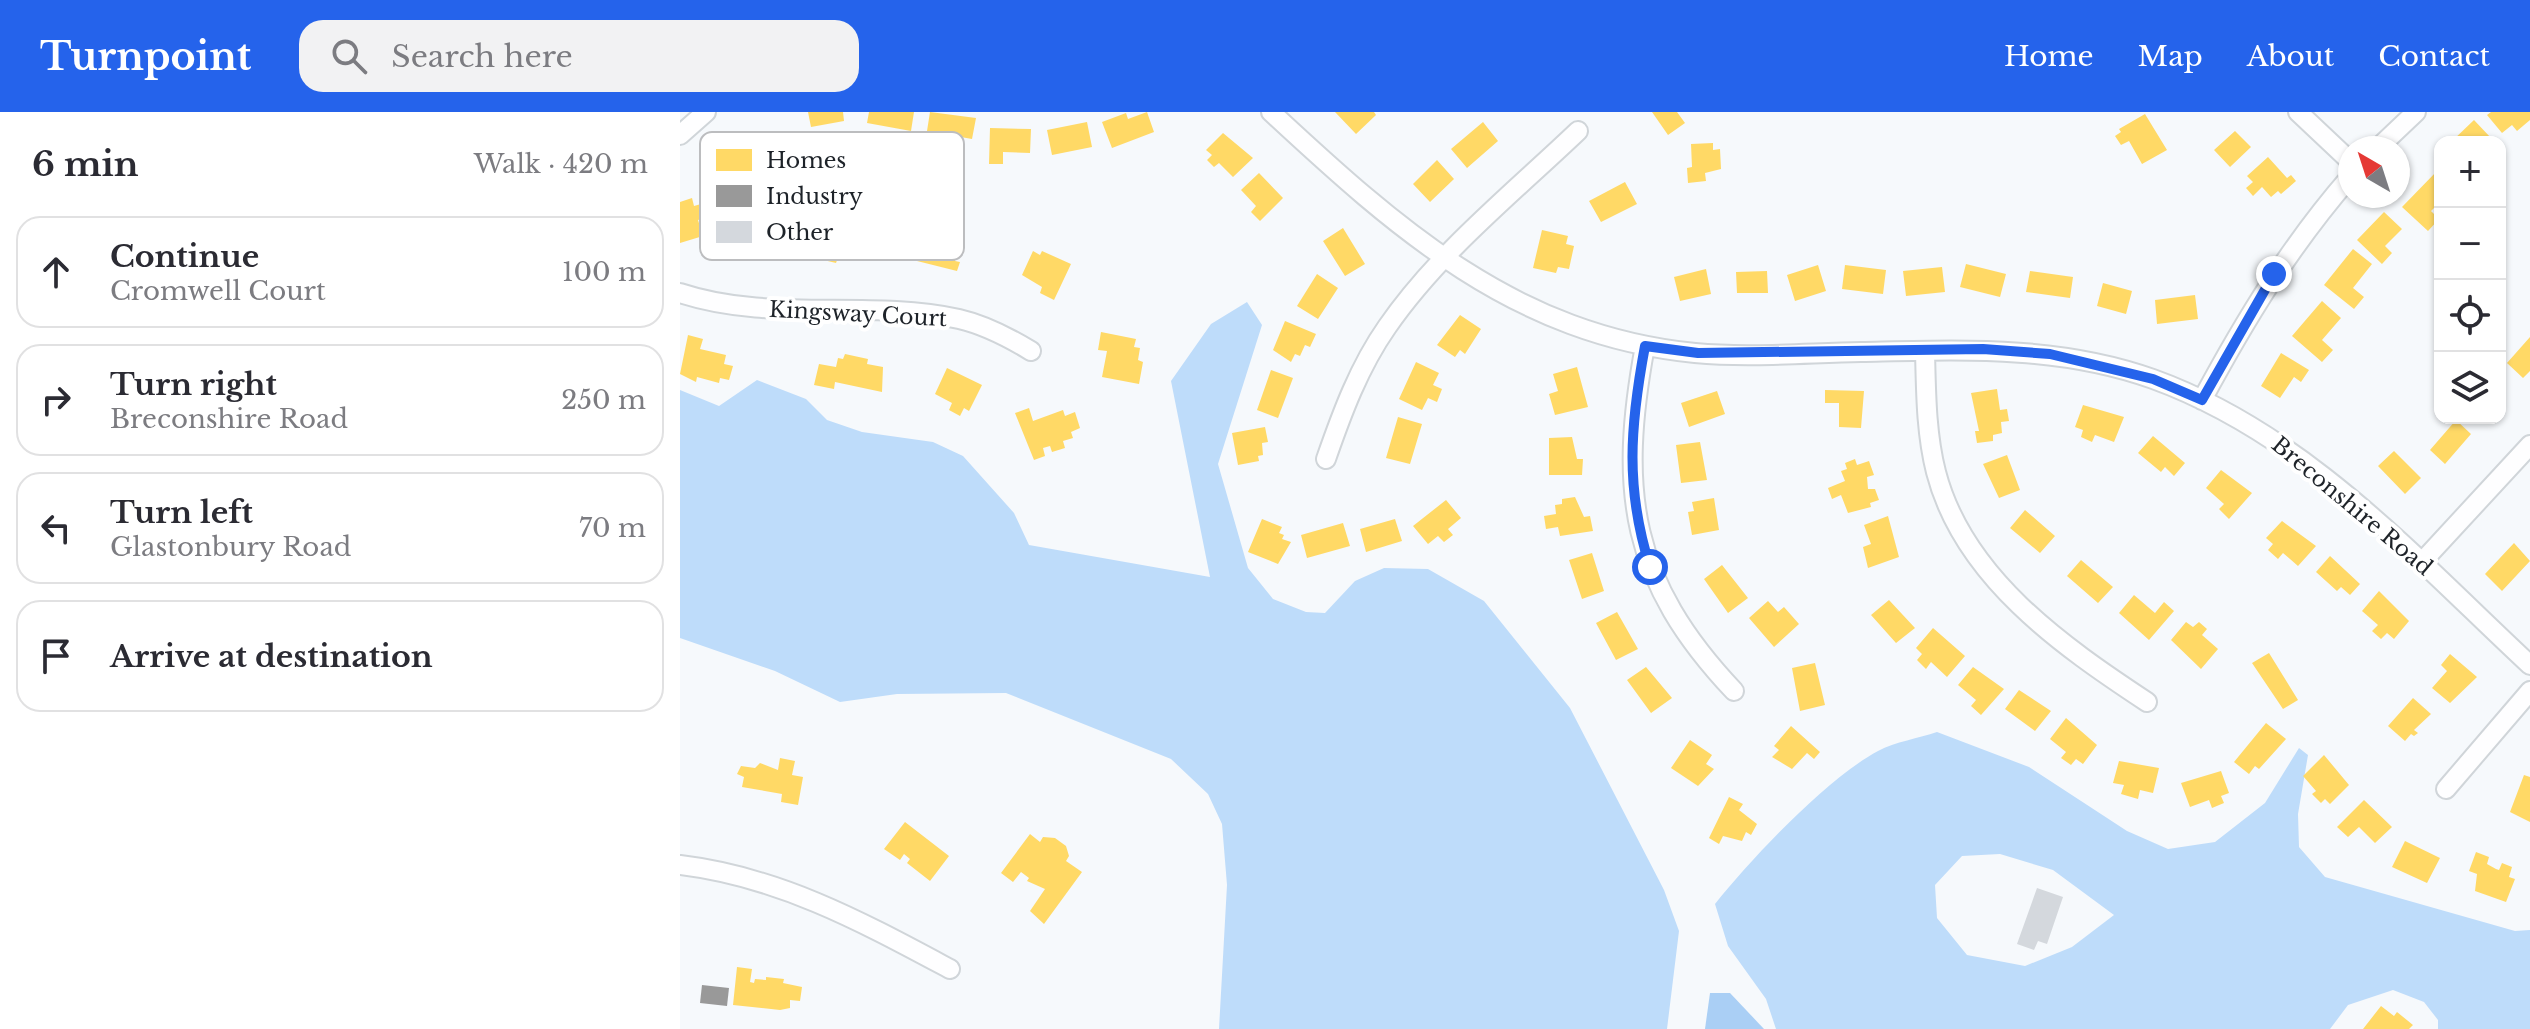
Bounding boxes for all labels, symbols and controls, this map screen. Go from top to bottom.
search box [299,20,859,92]
text: Turnpoint [40,33,251,80]
icon: search [327,34,371,78]
text: Search here [391,38,573,75]
text: Home [2004,39,2094,74]
text: Map [2138,39,2203,74]
text: About [2247,39,2334,74]
text: Contact [2378,39,2490,74]
legend [700,132,964,260]
north arrow [2338,136,2410,208]
map controls [2434,136,2506,424]
button: + [2434,136,2506,208]
text: 6 min [32,143,139,185]
text: Homes [766,147,846,174]
text: Walk · 420 m [474,148,648,180]
text: Industry [766,183,863,210]
button: − [2434,208,2506,280]
text: Other [766,219,834,246]
text: Continue [110,238,259,275]
icon: ahead [34,250,78,294]
text: 100 m [562,256,646,288]
route end [2256,256,2292,292]
text: Cromwell Court [110,275,326,307]
button: locate [2434,280,2506,352]
street label: Kingsway Court [768,296,948,332]
button: layers [2434,352,2506,424]
text: Turn right [110,366,277,403]
icon: right [34,378,78,422]
text: 250 m [561,384,646,416]
text: Breconshire Road [110,403,348,435]
street label: Breconshire Road [2266,431,2438,581]
text: Turn left [110,494,253,531]
icon: left [34,506,78,550]
text: 70 m [579,512,646,544]
text: Glastonbury Road [110,531,351,563]
route start [1632,549,1668,585]
icon: arrive [34,634,78,678]
text: Arrive at destination [110,638,433,675]

